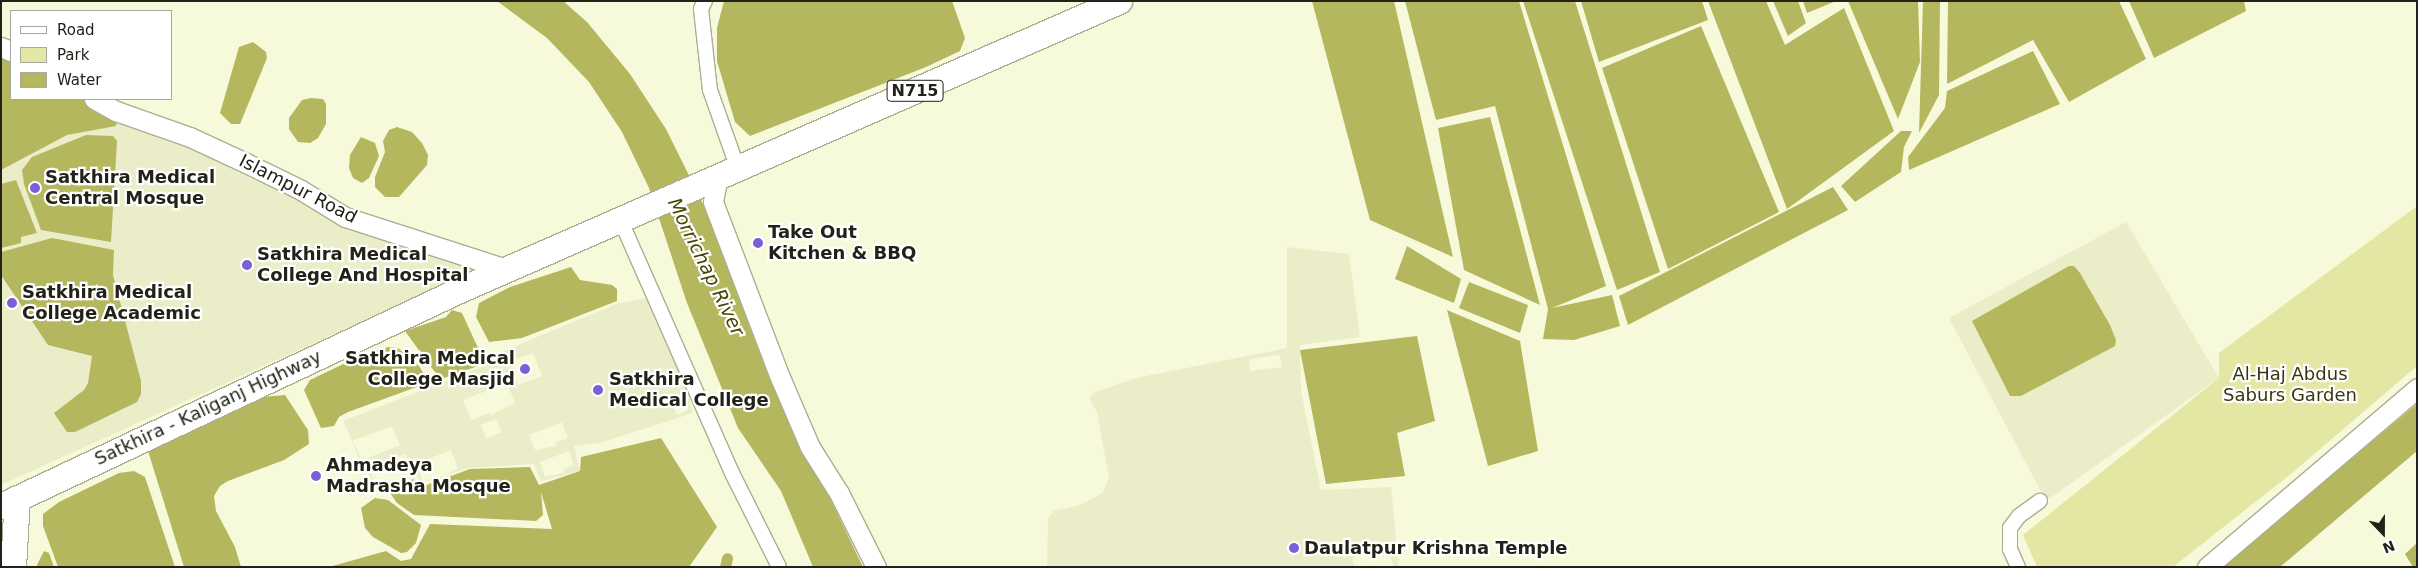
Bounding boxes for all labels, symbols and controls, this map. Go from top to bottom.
legend [10,10,172,100]
text: Road [57,21,95,39]
text: Park [57,46,89,64]
text: Water [57,71,101,89]
road number: N715 [886,78,944,104]
street label: Islampur Road [235,150,361,228]
place label: Satkhira Medical Central Mosque [45,167,215,210]
marker: Satkhira Medical Central Mosque [29,182,41,194]
water label: Morrichap River [663,194,749,340]
place label: Take Out Kitchen & BBQ [768,222,916,264]
marker: Take Out Kitchen & BBQ [752,237,764,249]
place label: Satkhira Medical College And Hospital [257,244,468,286]
marker: Satkhira Medical College And Hospital [241,259,253,271]
place label: Satkhira Medical College Academic [22,282,201,324]
marker: Satkhira Medical College Academic [6,297,18,309]
street label: Satkhira - Kaliganj Highway [91,346,325,470]
place label: Satkhira Medical College Masjid [345,348,515,390]
marker: Satkhira Medical College Masjid [519,363,531,375]
park label: Al-Haj Abdus Saburs Garden [2223,364,2357,406]
place label: Satkhira Medical College [609,369,769,412]
marker: Satkhira Medical College [591,383,605,397]
place label: Ahmadeya Madrasha Mosque [326,455,511,498]
marker: Ahmadeya Madrasha Mosque [310,470,322,482]
north arrow [2358,508,2408,558]
place label: Daulatpur Krishna Temple [1304,537,1568,559]
text: N [2380,537,2397,557]
marker: Daulatpur Krishna Temple [1288,542,1300,554]

